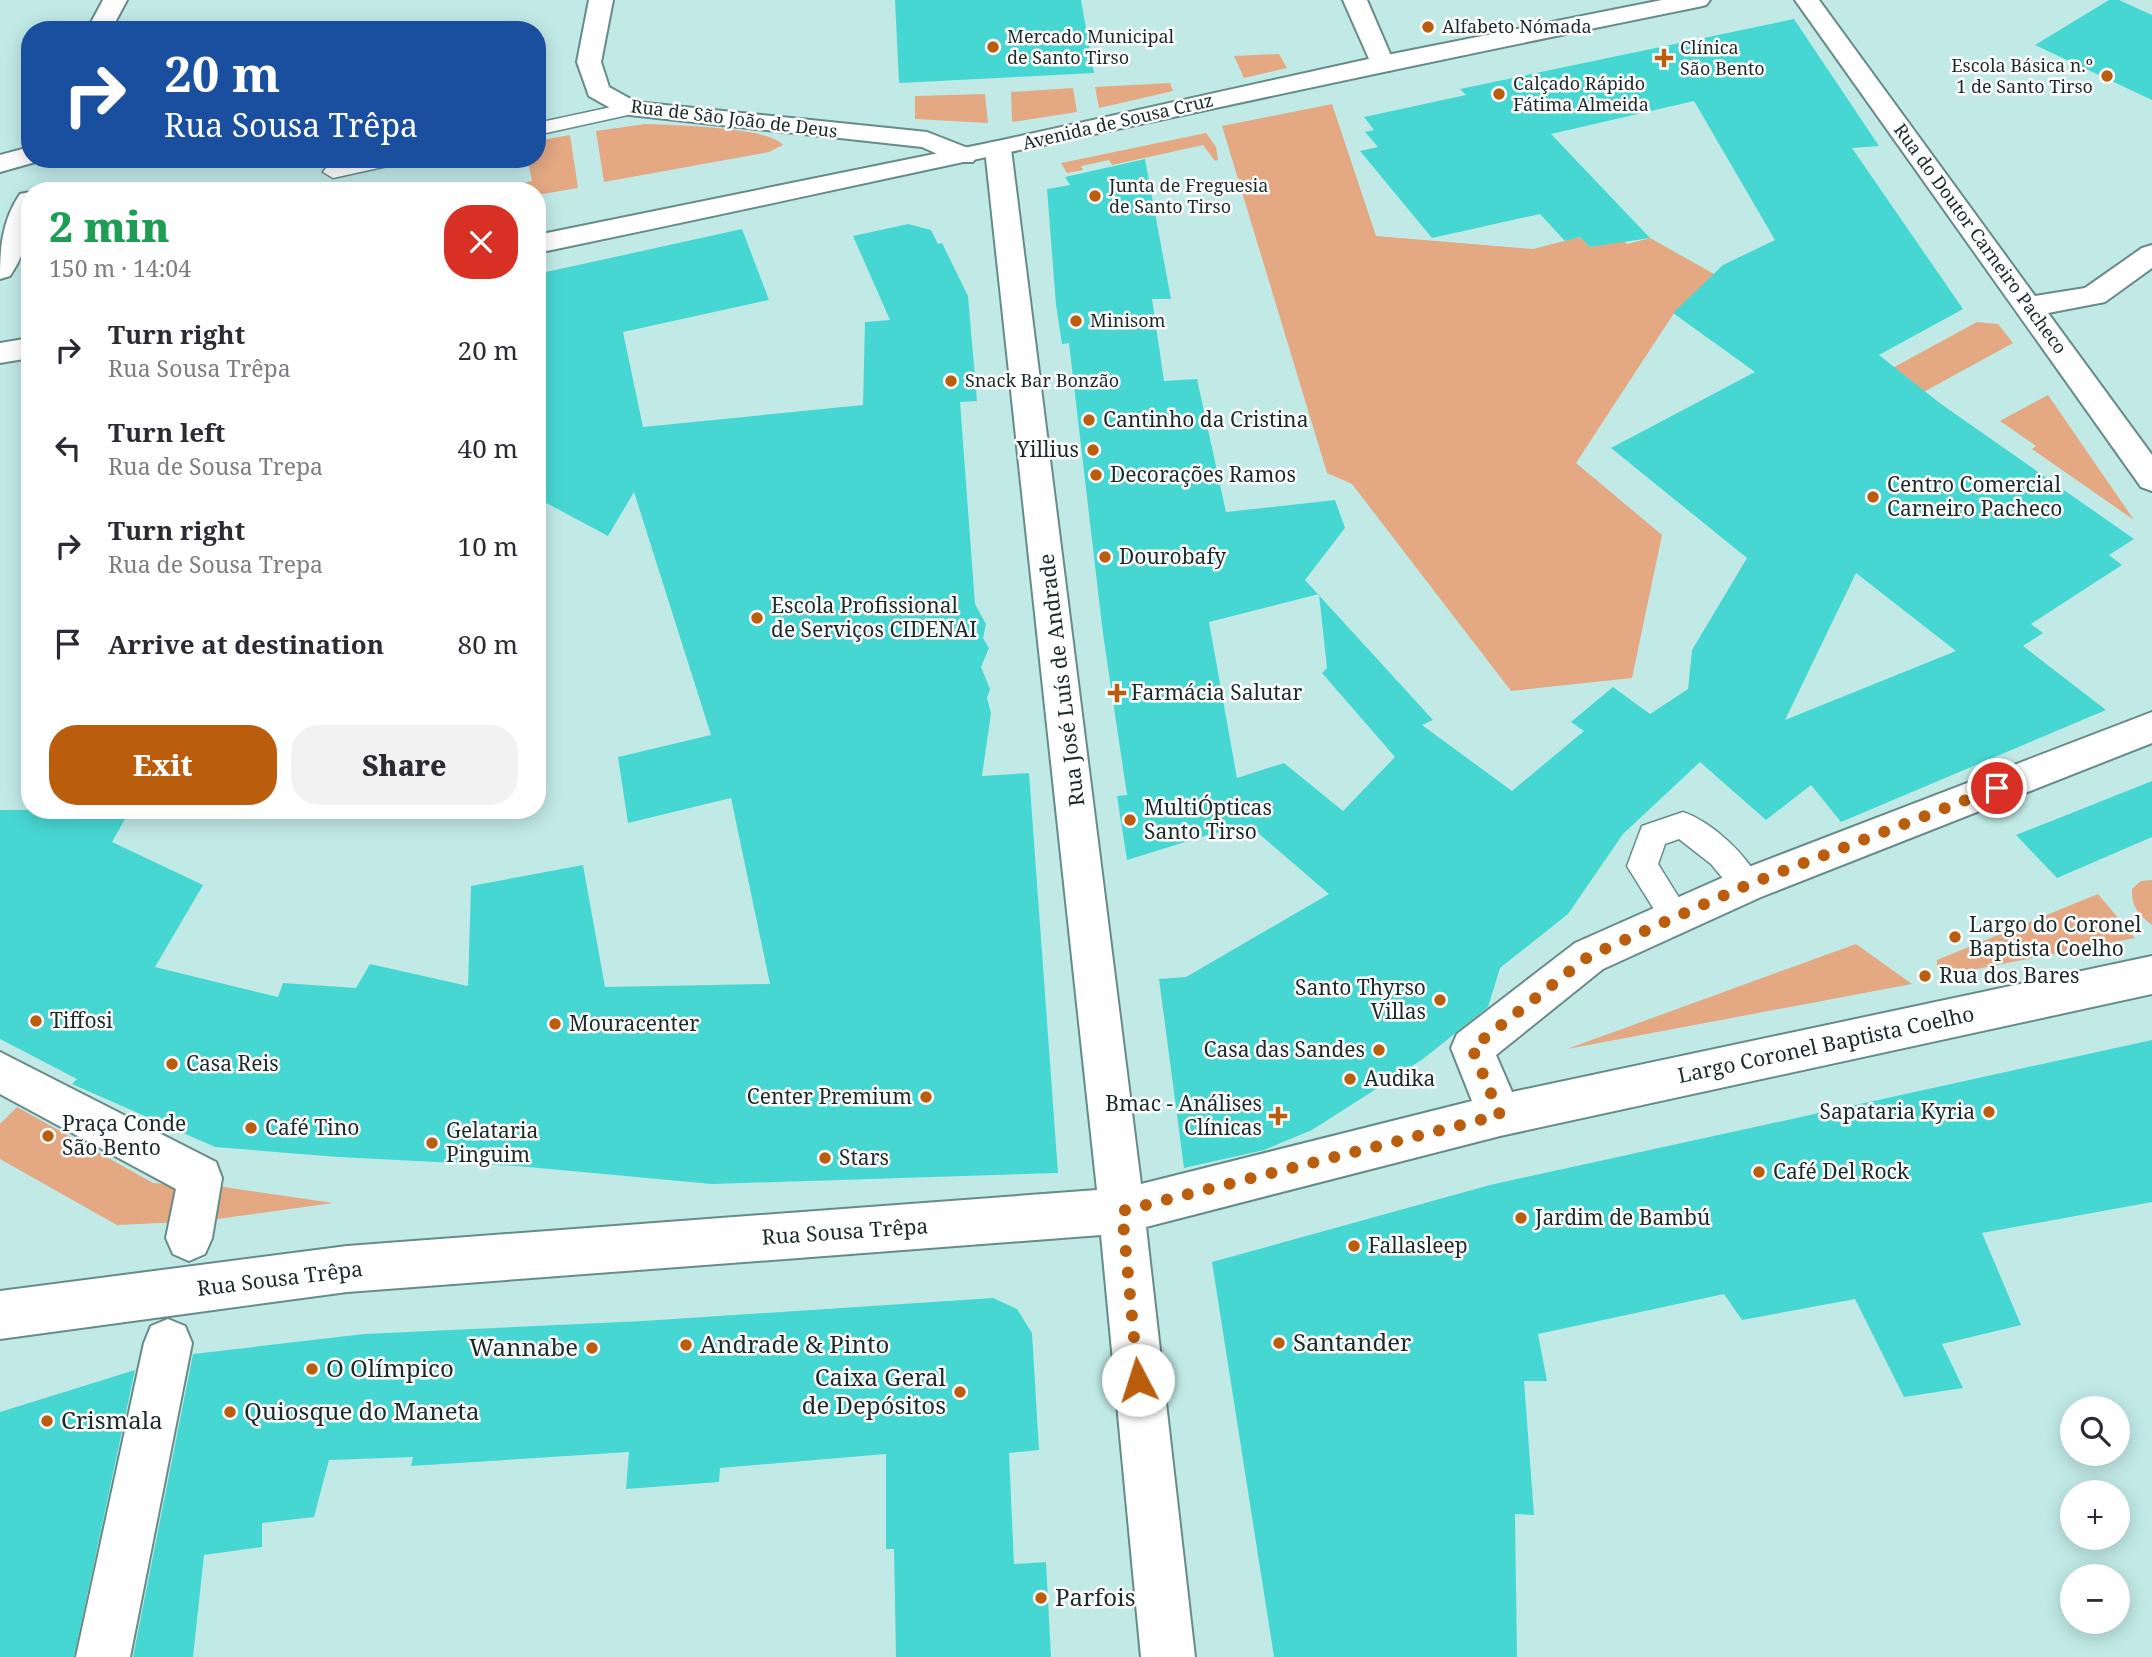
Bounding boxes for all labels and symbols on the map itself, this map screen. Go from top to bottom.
place label: Alfabeto Nómada [1442,14,1592,38]
marker: Alfabeto Nómada [1420,19,1436,35]
place label: Mercado Municipal de Santo Tirso [1007,24,1175,69]
place label: Clínica São Bento [1680,35,1765,80]
marker: Mercado Municipal de Santo Tirso [985,39,1001,55]
marker: Clínica São Bento [1654,48,1674,68]
place label: Escola Básica n.º 1 de Santo Tirso [1951,53,2093,98]
marker: Escola Básica n.º 1 de Santo Tirso [2099,68,2115,84]
place label: Calçado Rápido Fátima Almeida [1513,71,1649,116]
marker: Calçado Rápido Fátima Almeida [1491,86,1507,102]
street label: Avenida de Sousa Cruz [1020,87,1215,155]
street label: Rua de São João de Deus [629,93,839,143]
street label: Rua do Doutor Carneiro Pacheco [1889,118,2073,358]
place label: Junta de Freguesia de Santo Tirso [1108,173,1268,218]
marker: Junta de Freguesia de Santo Tirso [1087,188,1103,204]
place label: Minisom [1090,308,1166,332]
marker: Minisom [1068,313,1084,329]
place label: Snack Bar Bonzão [965,368,1119,392]
marker: Snack Bar Bonzão [943,373,959,389]
place label: Cantinho da Cristina [1103,405,1308,433]
marker: Cantinho da Cristina [1081,412,1097,428]
place label: Yillius [1016,435,1079,463]
marker: Yillius [1085,442,1101,458]
place label: Decorações Ramos [1110,460,1296,488]
marker: Decorações Ramos [1088,467,1104,483]
place label: Centro Comercial Carneiro Pacheco [1887,470,2062,522]
marker: Centro Comercial Carneiro Pacheco [1865,489,1881,505]
place label: Dourobafy [1119,542,1226,570]
marker: Dourobafy [1097,549,1113,565]
street label: Rua José Luís de Andrade [1032,552,1090,808]
place label: Escola Profissional de Serviços CIDENAI [771,591,977,643]
marker: Escola Profissional de Serviços CIDENAI [749,610,765,626]
place label: Farmácia Salutar [1131,678,1303,706]
marker: Farmácia Salutar [1109,685,1125,701]
pin [1967,758,2027,818]
place label: MultiÓpticas Santo Tirso [1144,793,1272,845]
marker: MultiÓpticas Santo Tirso [1122,812,1138,828]
place label: Largo do Coronel Baptista Coelho [1969,910,2142,962]
marker: Largo do Coronel Baptista Coelho [1947,929,1963,945]
place label: Rua dos Bares [1939,961,2080,989]
marker: Rua dos Bares [1917,968,1933,984]
place label: Santo Thyrso Villas [1295,973,1426,1025]
marker: Santo Thyrso Villas [1432,992,1448,1008]
street label: Largo Coronel Baptista Coelho [1675,999,1977,1089]
place label: Tiffosi [50,1006,113,1034]
place label: Mouracenter [569,1009,699,1037]
marker: Tiffosi [28,1013,44,1029]
marker: Mouracenter [547,1016,563,1032]
place label: Casa das Sandes [1203,1035,1365,1063]
marker: Casa das Sandes [1371,1042,1387,1058]
place label: Casa Reis [186,1049,279,1077]
marker: Casa Reis [164,1056,180,1072]
place label: Audika [1364,1064,1435,1092]
marker: Audika [1342,1071,1358,1087]
place label: Center Premium [747,1082,912,1110]
marker: Center Premium [918,1089,934,1105]
place label: Bmac - Análises Clínicas [1105,1089,1262,1141]
place label: Sapataria Kyria [1820,1097,1975,1125]
marker: Sapataria Kyria [1981,1104,1997,1120]
marker: Bmac - Análises Clínicas [1268,1106,1288,1126]
place label: Praça Conde São Bento [62,1109,186,1161]
place label: Café Tino [265,1113,359,1141]
place label: Gelataria Pinguim [446,1116,538,1168]
marker: Café Tino [243,1120,259,1136]
marker: Praça Conde São Bento [40,1128,56,1144]
marker: Gelataria Pinguim [424,1135,440,1151]
place label: Stars [839,1143,889,1171]
marker: Stars [817,1150,833,1166]
place label: Café Del Rock [1773,1157,1910,1185]
marker: Café Del Rock [1751,1164,1767,1180]
place label: Jardim de Bambú [1534,1203,1710,1231]
marker: Jardim de Bambú [1513,1210,1529,1226]
street label: Rua Sousa Trêpa [761,1211,929,1251]
place label: Fallasleep [1368,1231,1468,1259]
marker: Fallasleep [1346,1238,1362,1254]
street label: Rua Sousa Trêpa [195,1254,364,1302]
place label: Santander [1293,1325,1411,1358]
place label: Andrade & Pinto [700,1327,889,1360]
place label: Wannabe [469,1330,578,1363]
marker: Santander [1271,1335,1287,1351]
marker: Andrade & Pinto [678,1337,694,1353]
marker: Wannabe [584,1340,600,1356]
position arrow [1101,1343,1175,1417]
place label: O Olímpico [326,1351,454,1384]
place label: Caixa Geral de Depósitos [802,1360,947,1421]
marker: O Olímpico [304,1361,320,1377]
marker: Caixa Geral de Depósitos [952,1384,968,1400]
place label: Quiosque do Maneta [244,1394,480,1427]
place label: Crismala [61,1403,163,1436]
marker: Quiosque do Maneta [222,1404,238,1420]
marker: Crismala [39,1413,55,1429]
place label: Parfois [1055,1580,1136,1613]
marker: Parfois [1033,1590,1049,1606]

